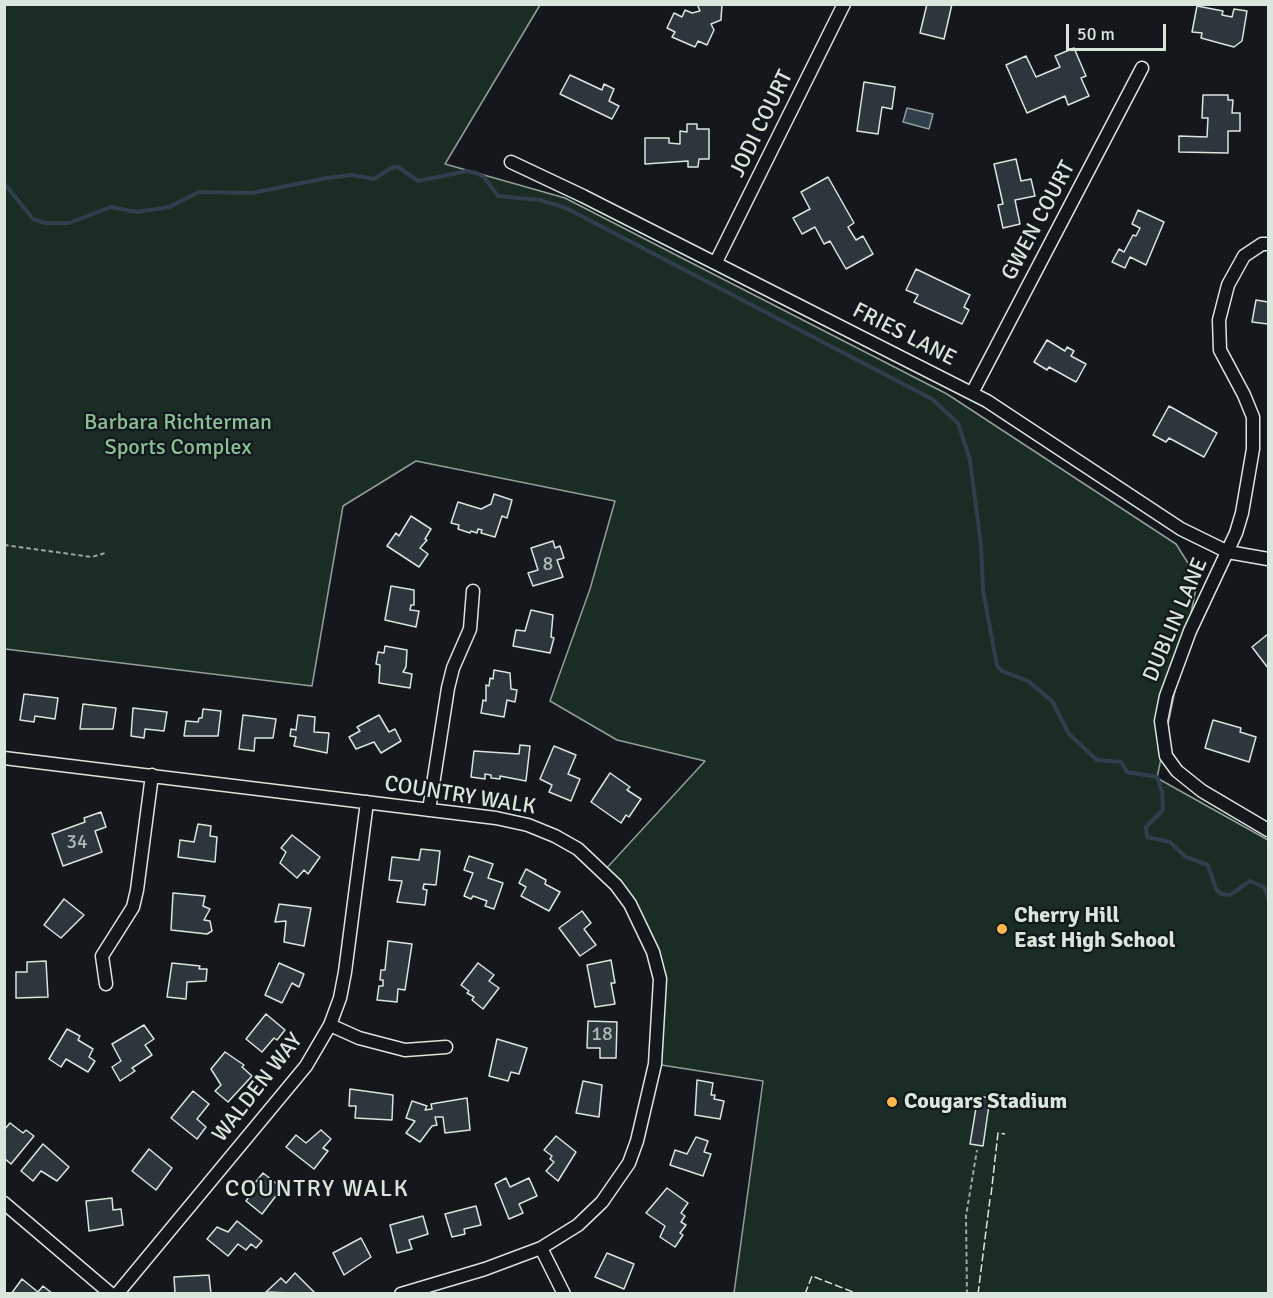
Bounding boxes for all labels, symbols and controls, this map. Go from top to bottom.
scale bar [1069,12,1170,50]
text: 50 m [1077,23,1115,45]
street label: JODI COURT [725,66,799,182]
street label: GWEN COURT [997,157,1081,285]
street label: FRIES LANE [848,298,960,372]
park label: Barbara Richterman Sports Complex [84,410,272,462]
house number: 8 [543,553,553,577]
street label: DUBLIN LANE [1138,554,1214,686]
street label: COUNTRY WALK [383,771,537,821]
house number: 34 [66,831,88,855]
place label: Cherry Hill East High School [1014,903,1175,954]
marker: Cherry Hill East High School [995,922,1009,936]
house number: 18 [591,1023,613,1047]
street label: WALDEN WAY [207,1028,309,1148]
place label: Cougars Stadium [904,1089,1067,1115]
marker: Cougars Stadium [885,1095,899,1109]
district label: COUNTRY WALK [225,1176,409,1204]

